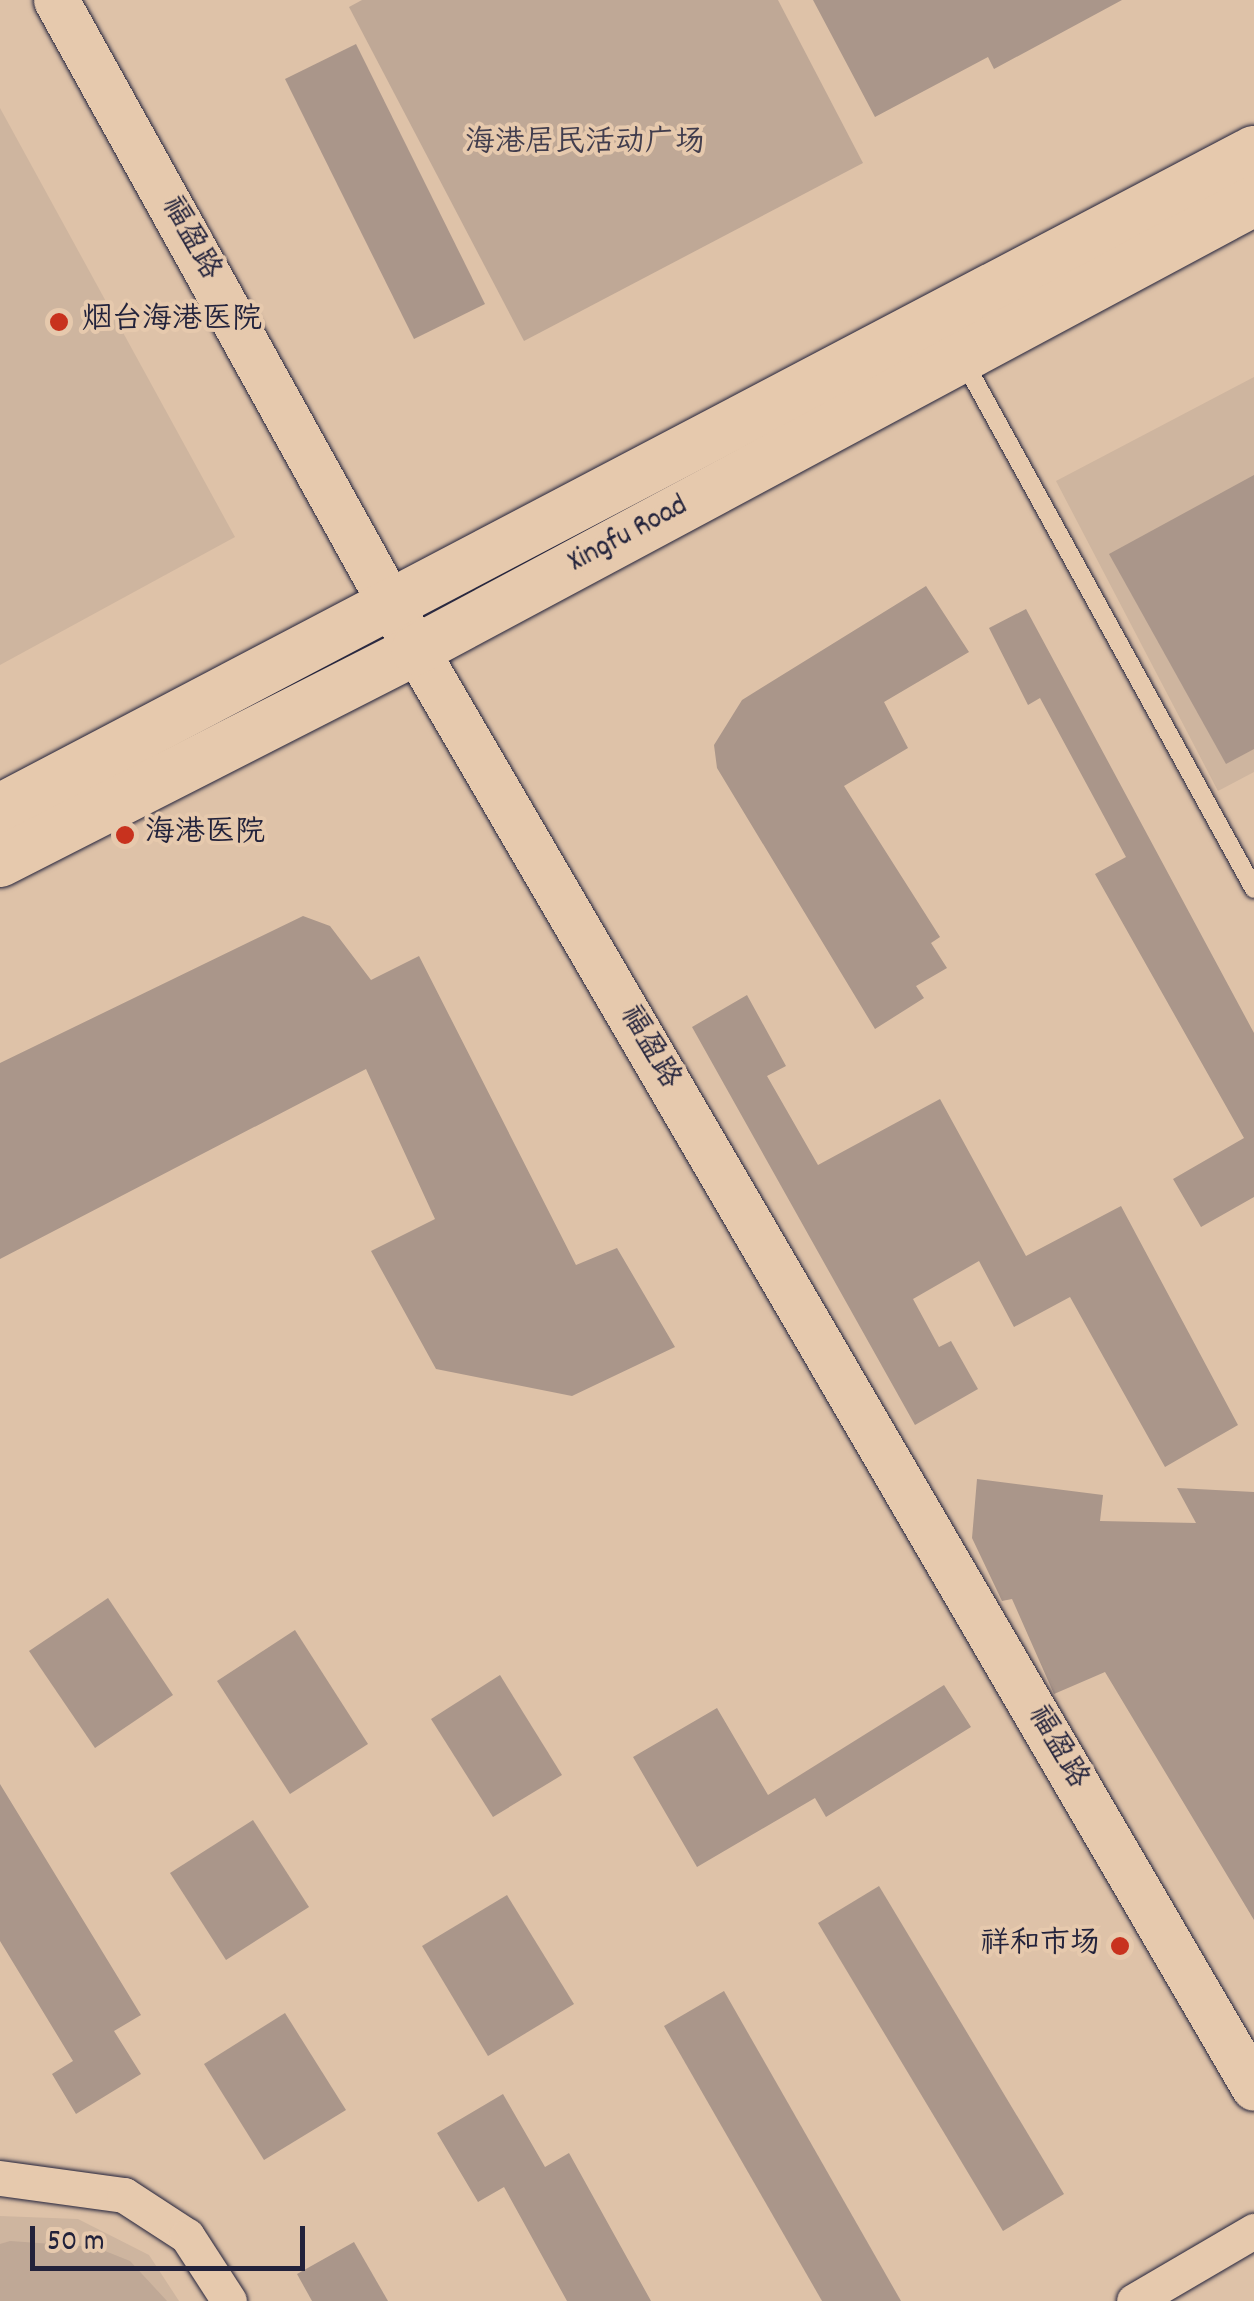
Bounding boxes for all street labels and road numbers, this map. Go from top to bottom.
street label: 福盈路 [151,191,227,287]
street label: Xingfu Road [563,490,695,582]
street label: 福盈路 [610,1000,686,1096]
street label: 福盈路 [1018,1700,1094,1796]

